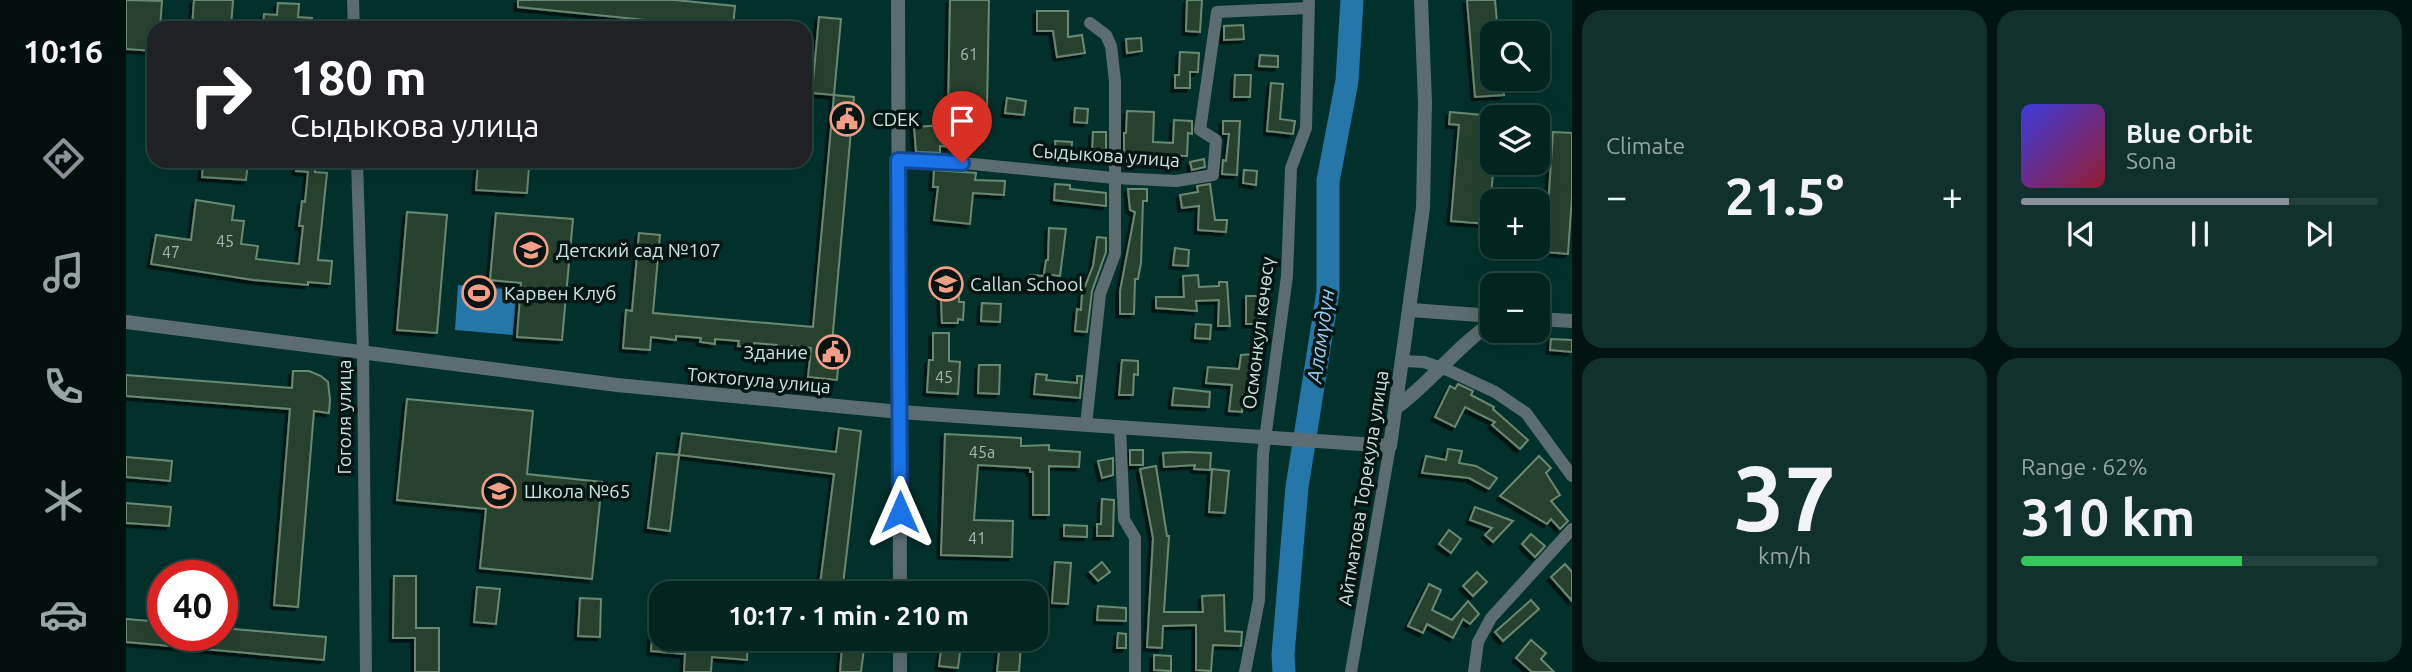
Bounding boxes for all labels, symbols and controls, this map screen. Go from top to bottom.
map controls [1480,21,1550,343]
button: search [1480,21,1550,91]
text: 10:16 [23,33,103,69]
house number: 61 [960,45,978,63]
icon: right [175,49,266,140]
text: 180 m [290,49,427,104]
pin [932,91,992,163]
public building icon: CDEK [828,100,866,138]
icon: arrive [943,102,981,140]
button: layers [1480,105,1550,175]
text: Сыдыкова улица [290,107,540,143]
place label: CDEK [872,108,920,130]
text: Blue Orbit [2126,119,2253,148]
text: Climate [1606,133,1685,158]
icon: directions [39,134,88,183]
street label: Сыдыкова улица [1031,139,1181,171]
text: Sona [2126,148,2176,173]
text: 21.5° [1725,167,1844,225]
text: − [1606,175,1627,217]
text: + [1942,175,1963,217]
button: + [1480,189,1550,259]
icon: previous [2062,215,2100,253]
icon: pause [2181,215,2219,253]
icon: next [2300,215,2338,253]
school or university icon: Детский сад №107 [512,231,550,269]
house number: 45 [216,232,234,250]
place label: Детский сад №107 [556,239,721,261]
house number: 47 [162,243,180,261]
icon: music [39,248,88,297]
street label: Осмонкул көчөсү [1238,255,1278,411]
school or university icon: Callan School [927,265,965,303]
place label: Callan School [970,273,1083,295]
button: − [1480,273,1550,343]
sports icon: Карвен Клуб [460,274,498,312]
place label: Карвен Клуб [504,282,616,304]
water label: Аламүдүн [1301,287,1339,385]
public building icon: Здание [814,333,852,371]
place label: Здание [744,341,808,363]
street label: Гоголя улица [333,359,355,475]
icon: phone [39,362,88,411]
street label: Токтогула улица [686,363,832,397]
house number: 45 [935,368,953,386]
street label: Айтматова Торекула улица [1334,369,1392,607]
house number: 45а [969,443,995,461]
text: 37 [1733,446,1836,548]
text: Range · 62% [2021,454,2148,479]
school or university icon: Школа №65 [480,472,518,510]
position arrow [863,475,937,549]
icon: climate [39,476,88,525]
place label: Школа №65 [524,480,631,502]
text: 310 km [2021,488,2195,546]
house number: 41 [968,529,986,547]
text: km/h [1758,543,1811,568]
speed limit sign: 40 [147,560,238,651]
icon: car [39,590,88,639]
text: 10:17 · 1 min · 210 m [728,601,969,630]

